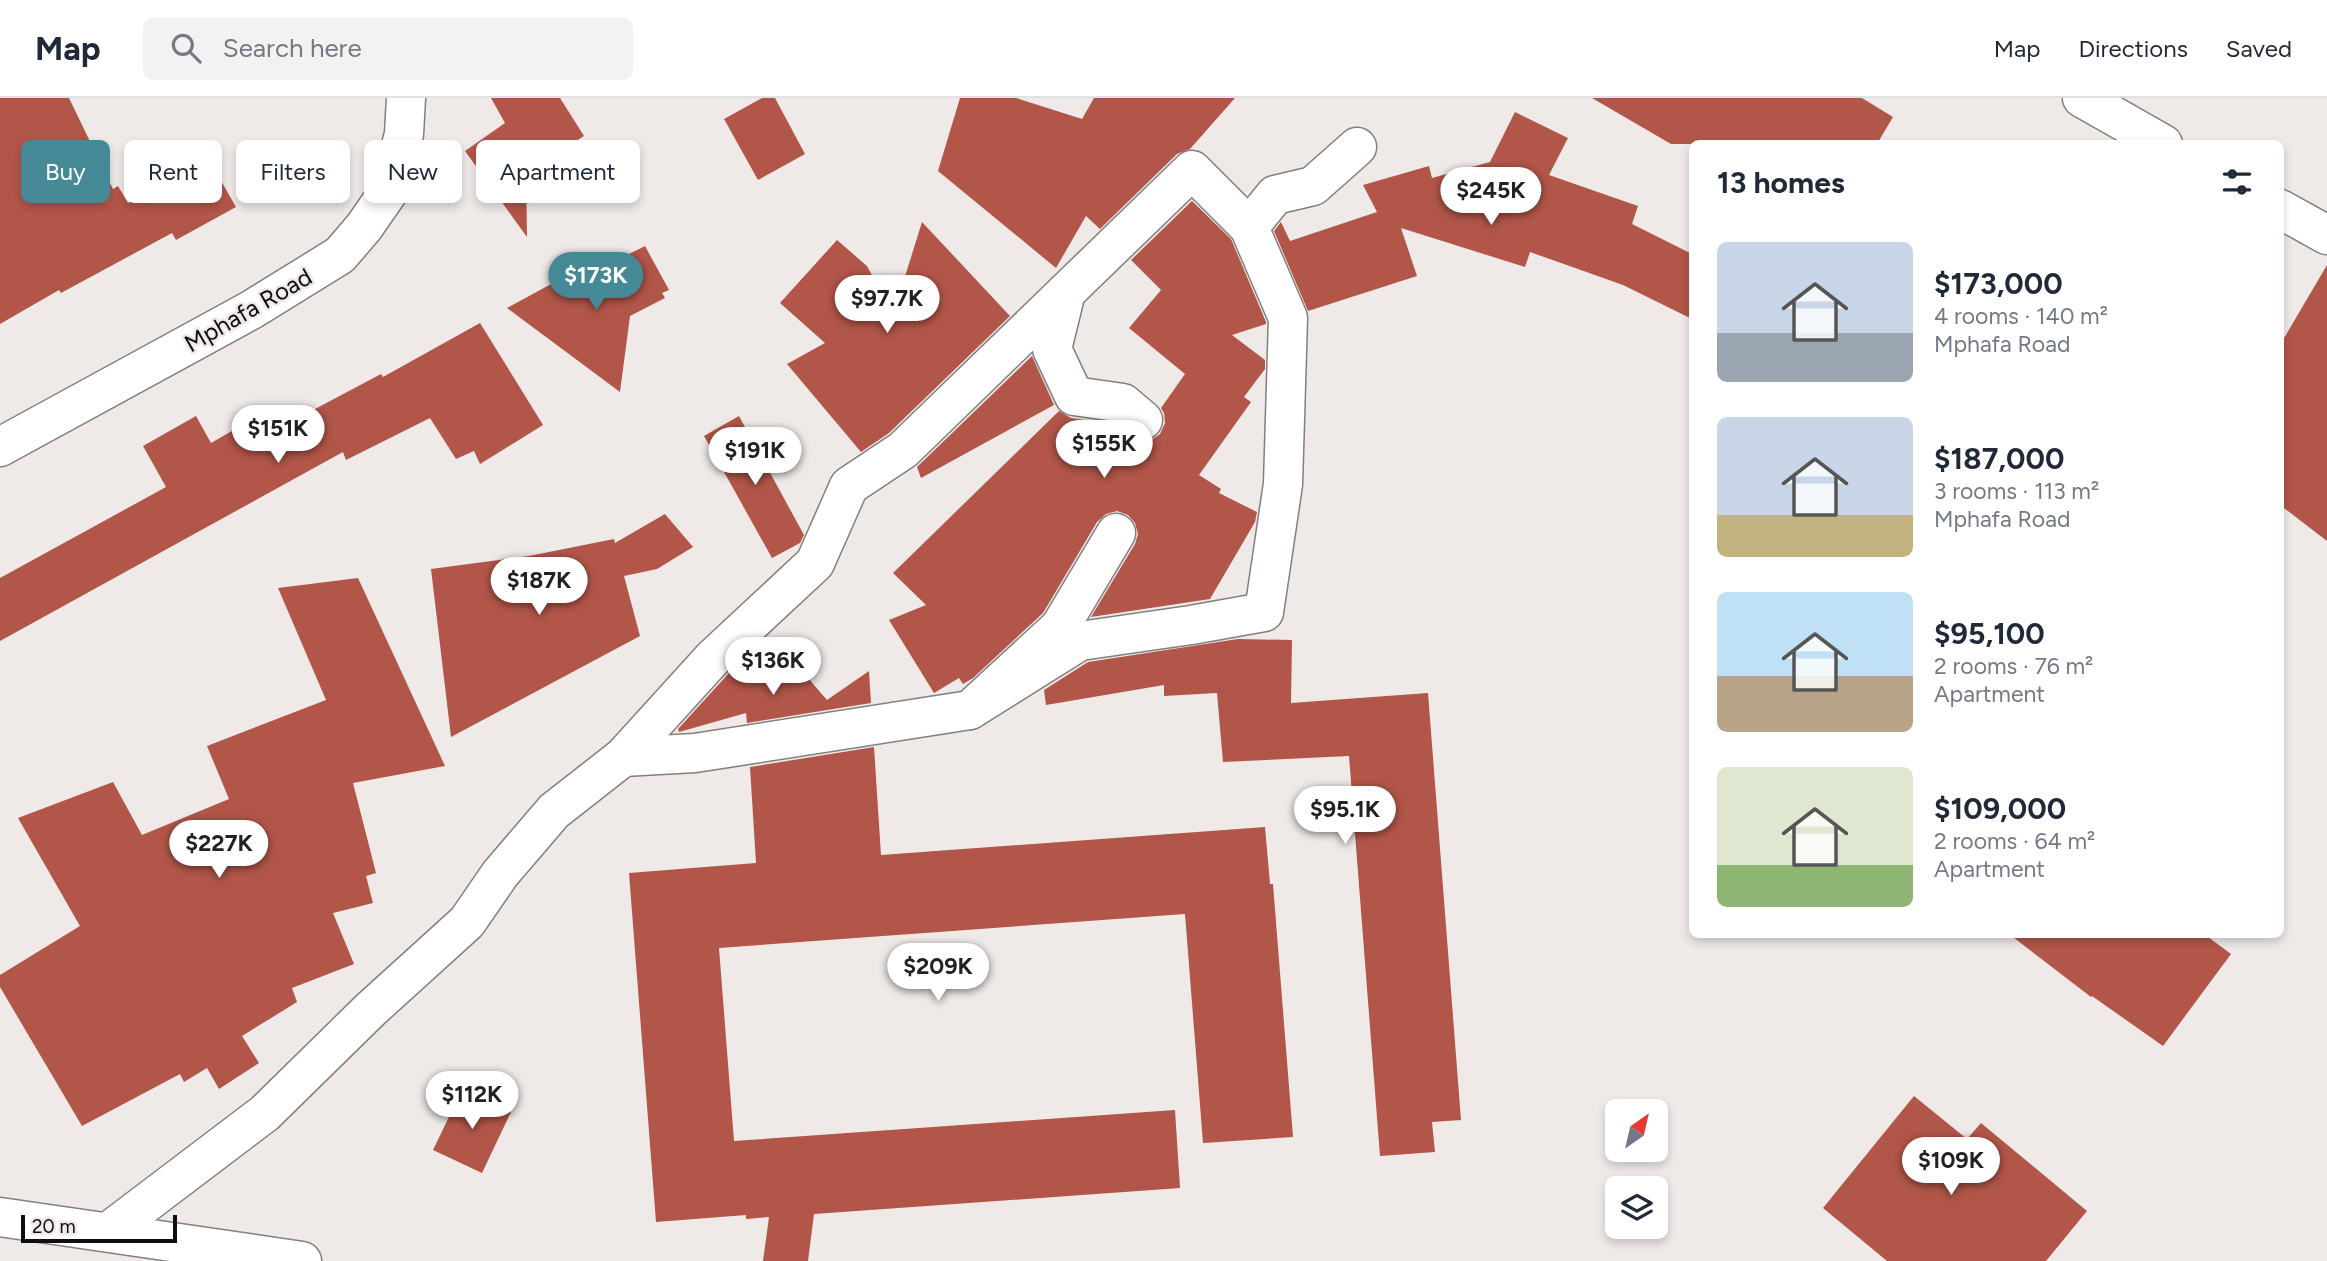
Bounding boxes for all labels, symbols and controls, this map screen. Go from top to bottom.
search box [143,17,633,80]
text: Map [35,29,101,68]
icon: search [167,29,205,67]
text: Search here [223,32,362,64]
text: Map [1994,34,2040,63]
text: Directions [2078,34,2188,63]
text: Saved [2226,34,2292,63]
chip: Buy [21,140,110,203]
chip: Rent [124,140,222,203]
chip: Filters [236,140,350,203]
chip: New [364,140,462,203]
chip: Apartment [476,140,640,203]
icon: filters [2218,163,2256,201]
text: 13 homes [1717,164,1845,201]
pin: $245K [1442,167,1540,227]
text: $245K [1456,176,1526,204]
pin: $173K [547,252,645,312]
text: $173K [564,261,628,289]
street label: Mphafa Road [179,262,317,358]
text: $173,000 [1934,265,2063,302]
icon: home [1773,270,1857,354]
pin: $97.7K [830,275,944,335]
text: $97.7K [851,284,923,312]
text: 4 rooms · 140 m² [1934,302,2108,330]
text: Mphafa Road [1934,330,2070,358]
pin: $151K [229,406,327,465]
text: $151K [248,414,308,442]
pin: $155K [1055,420,1153,480]
pin: $191K [706,428,804,487]
text: $155K [1072,429,1136,457]
text: $191K [725,436,785,464]
text: $187,000 [1934,440,2064,477]
icon: home [1773,445,1857,529]
text: 3 rooms · 113 m² [1934,477,2099,505]
text: Mphafa Road [1934,505,2070,533]
pin: $187K [490,558,588,617]
text: $187K [507,566,571,594]
text: $95,100 [1934,615,2045,652]
icon: home [1773,620,1857,704]
pin: $136K [724,638,822,697]
text: $136K [741,646,805,674]
text: 2 rooms · 76 m² [1934,652,2093,680]
text: Apartment [1934,680,2045,708]
pin: $95.1K [1288,786,1402,846]
text: $109,000 [1934,790,2066,827]
text: $95.1K [1310,795,1380,823]
icon: home [1773,795,1857,879]
pin: $227K [170,820,268,880]
text: 2 rooms · 64 m² [1934,827,2095,855]
text: $227K [185,829,253,857]
text: Apartment [1934,855,2045,883]
pin: $209K [889,944,987,1003]
text: $209K [903,952,973,980]
pin: $112K [423,1072,521,1131]
text: $112K [442,1080,502,1108]
north arrow [1605,1099,1668,1162]
map controls [1605,1099,1668,1239]
pin: $109K [1902,1138,2000,1197]
text: $109K [1918,1146,1984,1174]
button: layers [1605,1176,1668,1239]
scale bar [21,1212,177,1244]
text: 20 m [32,1215,76,1238]

